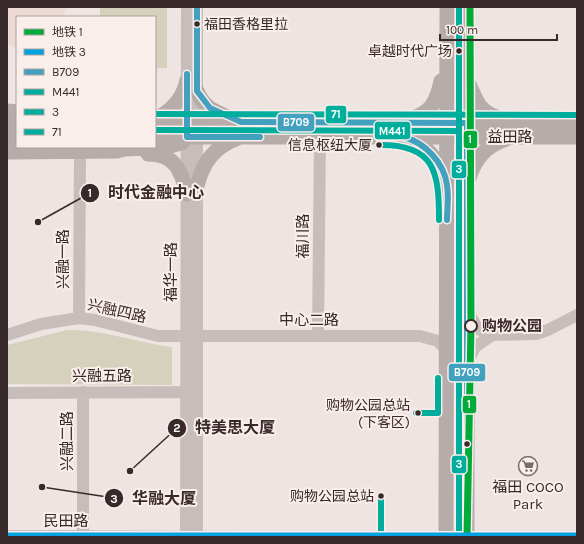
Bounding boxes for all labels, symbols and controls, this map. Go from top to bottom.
legend [16,16,156,148]
place label: 福田香格里拉 [204,16,288,33]
scale bar [440,16,557,42]
marker: 福田香格里拉 [192,19,202,29]
text: 100 m [446,23,478,37]
text: 地铁 1 [52,25,83,39]
place label: 卓越时代广场 [368,43,452,60]
text: 地铁 3 [52,45,86,59]
marker: 卓越时代广场 [454,46,464,56]
text: B709 [52,65,79,79]
text: M441 [52,85,80,99]
text: 3 [52,105,59,119]
line badge: 71 [325,105,347,124]
text: 71 [331,108,341,121]
line badge: B709 [277,113,315,132]
text: B709 [283,116,309,129]
line badge: M441 [374,121,411,140]
text: 71 [52,125,62,139]
text: M441 [379,125,405,138]
street label: 益田路 [487,128,533,146]
line badge: 1 [463,130,478,149]
text: 1 [468,133,472,146]
place label: 信息枢纽大厦 [288,137,372,154]
marker: 信息枢纽大厦 [374,140,384,150]
line badge: 3 [451,160,467,179]
text: 3 [456,163,463,176]
callout: 时代金融中心 [80,179,212,207]
text: 时代金融中心 [108,183,204,202]
text: 1 [88,186,92,200]
street label: 福川路 [294,213,312,259]
street label: 兴融一路 [54,229,72,289]
street label: 福华一路 [162,242,180,302]
street label: 兴融四路 [86,295,148,327]
street label: 中心二路 [279,311,339,329]
place label: 购物公园 [482,317,542,335]
marker: 购物公园 [464,319,478,333]
line badge: B709 [448,363,486,382]
text: B709 [454,366,480,379]
street label: 兴融五路 [72,367,132,385]
line badge: 1 [462,395,477,414]
place label: 购物公园总站 (下客区) [326,397,410,431]
text: 1 [467,398,471,411]
marker: 购物公园总站 (下客区) [413,408,423,418]
street label: 兴融二路 [58,411,76,471]
callout: 特美思大厦 [167,414,283,442]
text: 特美思大厦 [195,418,275,437]
text: 2 [173,421,181,435]
unlabelled marker [462,439,472,449]
line badge: 3 [451,455,467,474]
supermarket icon: 福田 COCO Park [517,455,539,477]
text: 3 [456,458,463,471]
place label: 福田 COCO Park [492,478,564,513]
callout: 华融大厦 [104,484,204,512]
place label: 购物公园总站 [290,488,374,505]
text: 华融大厦 [132,489,196,508]
marker: 购物公园总站 [376,491,386,501]
text: 3 [110,492,118,506]
street label: 民田路 [43,512,89,530]

